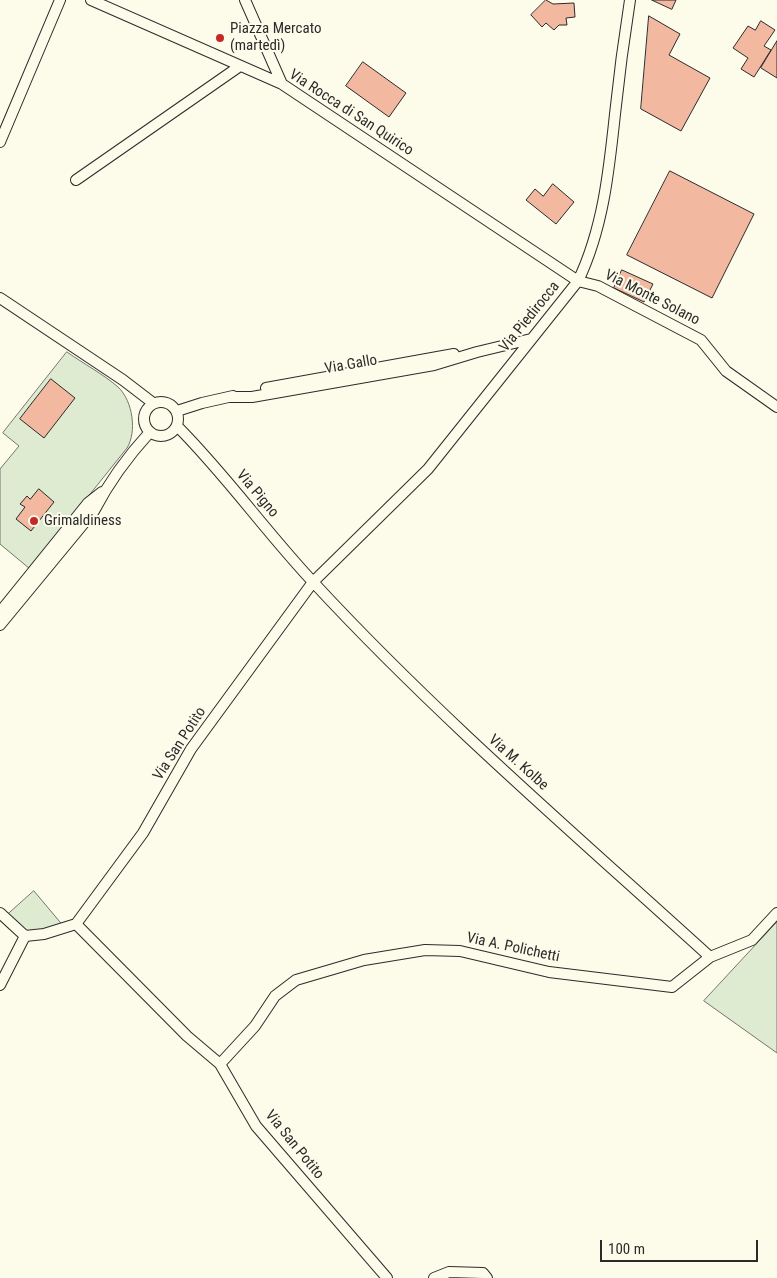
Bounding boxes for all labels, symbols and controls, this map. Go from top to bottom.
place label: Piazza Mercato (martedì) [230,20,321,55]
marker: Piazza Mercato (martedì) [214,32,226,44]
street label: Via Rocca di San Quirico [285,66,417,160]
street label: Via Monte Solano [601,266,703,330]
street label: Via Piedirocca [496,278,564,356]
street label: Via Gallo [323,352,379,378]
street label: Via Pigno [232,467,282,521]
place label: Grimaldiness [44,512,122,530]
marker: Grimaldiness [28,515,40,527]
street label: Via San Potito [150,704,210,784]
street label: Via M. Kolbe [484,731,552,795]
street label: Via A. Polichetti [465,929,561,967]
street label: Via San Potito [261,1107,327,1183]
scale bar [602,1230,760,1262]
text: 100 m [608,1240,645,1258]

